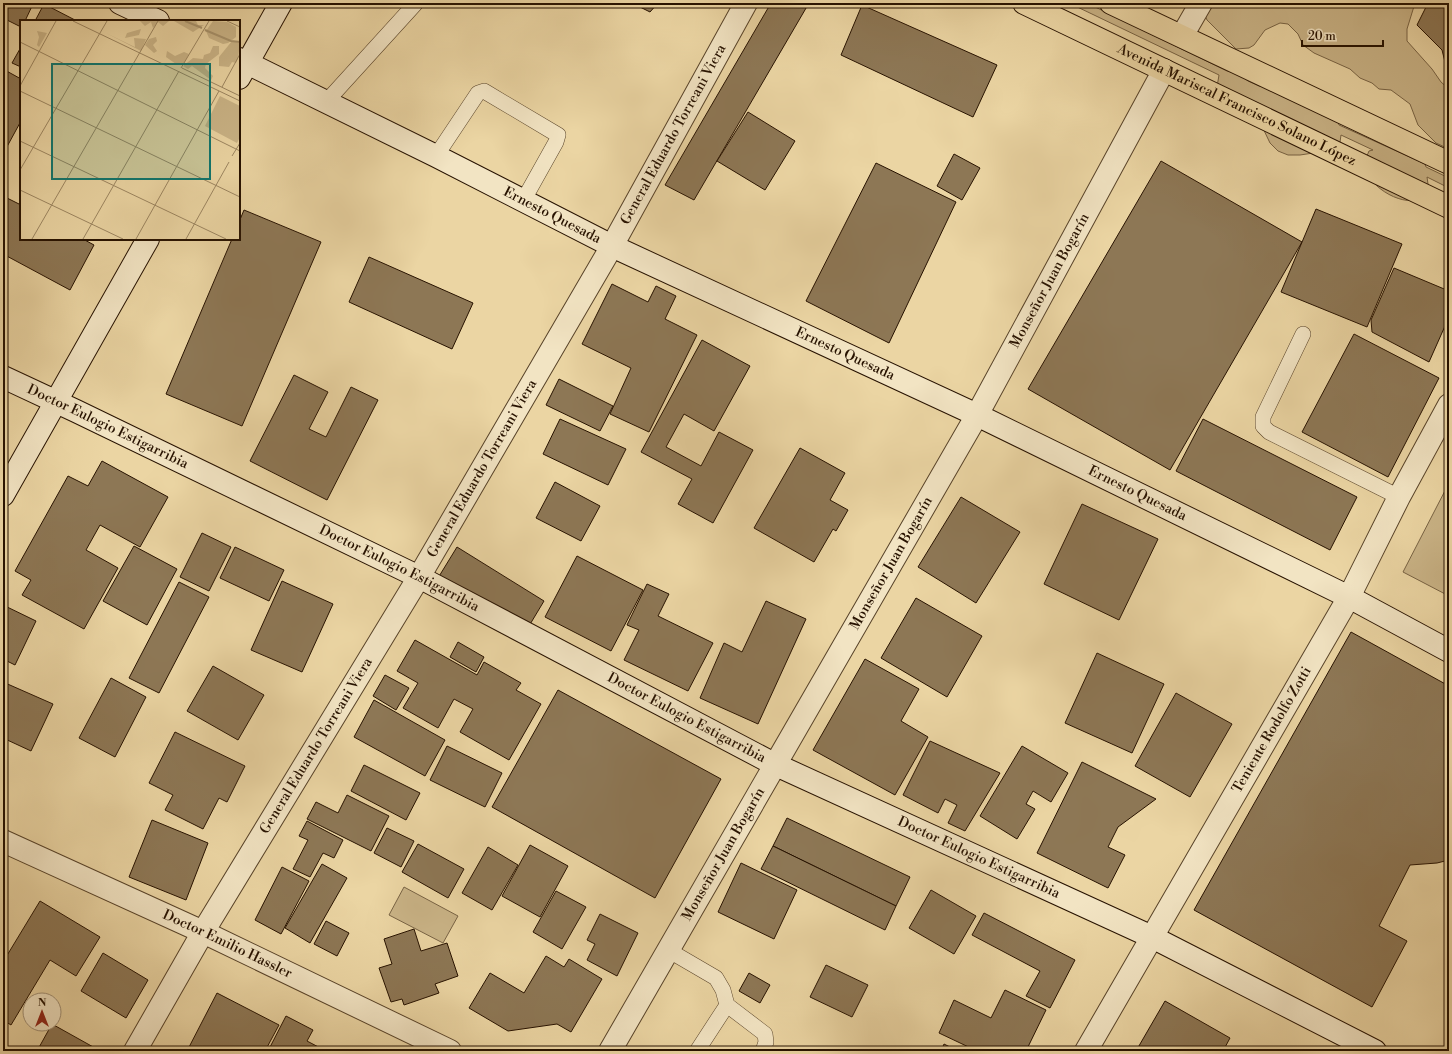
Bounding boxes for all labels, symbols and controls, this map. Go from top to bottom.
inset map [20,20,240,240]
scale bar [1302,22,1383,48]
text: 20 m [1308,29,1336,44]
street label: General Eduardo Torreani Viera [617,40,731,228]
street label: Avenida Mariscal Francisco Solano López [1113,40,1359,170]
street label: Ernesto Quesada [500,183,605,248]
street label: Monseñor Juan Bogarín [1006,210,1094,351]
street label: Ernesto Quesada [792,323,898,385]
street label: General Eduardo Torreani Viera [423,376,542,561]
street label: Doctor Eulogio Estigarribia [24,381,192,473]
street label: Ernesto Quesada [1085,462,1190,526]
street label: Monseñor Juan Bogarín [846,493,937,633]
street label: Doctor Eulogio Estigarribia [316,521,483,617]
street label: General Eduardo Torreani Viera [256,654,377,837]
street label: Teniente Rodolfo Zotti [1228,663,1316,797]
street label: Doctor Eulogio Estigarribia [604,669,770,768]
street label: Monseñor Juan Bogarín [678,784,769,924]
street label: Doctor Eulogio Estigarribia [895,813,1064,903]
street label: Doctor Emilio Hassler [160,906,295,983]
north arrow [22,992,62,1032]
text: N [38,996,47,1010]

